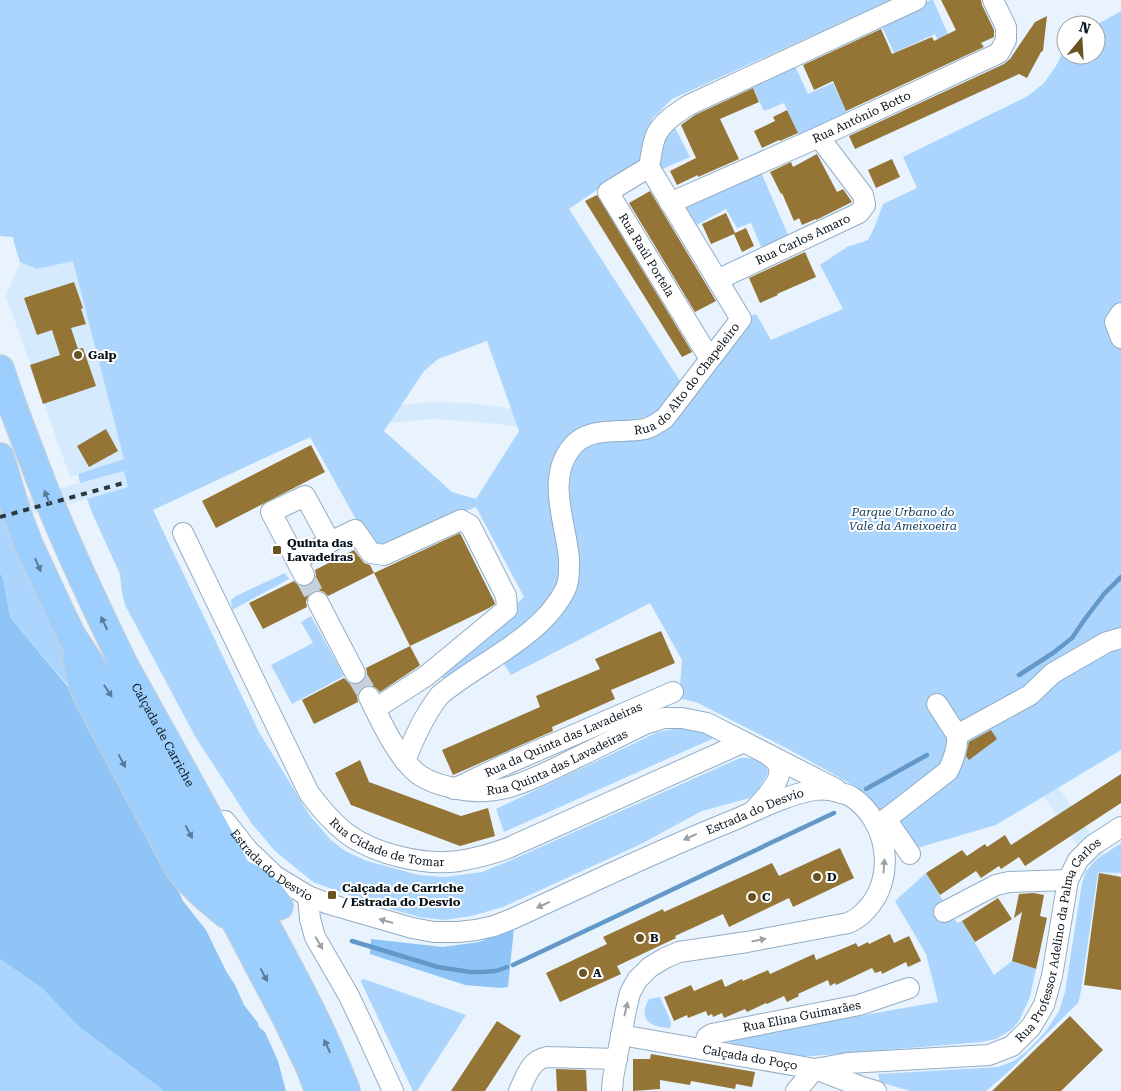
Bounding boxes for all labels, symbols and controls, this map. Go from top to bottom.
north arrow [1056,15,1106,65]
text: N [1077,18,1093,37]
street label: Rua António Botto [810,88,913,146]
street label: Rua Raúl Portela [616,211,678,300]
street label: Rua Carlos Amaro [753,211,853,268]
street label: Rua do Alto do Chapeleiro [633,320,742,437]
place label: Galp [88,348,117,362]
marker: Galp [72,349,84,361]
one-way arrow [43,490,51,504]
park label: Parque Urbano do Vale da Ameixoeira [849,505,957,533]
place label: Quinta das Lavadeiras [287,536,353,564]
marker: Quinta das Lavadeiras [271,544,283,556]
one-way arrow [34,558,42,572]
one-way arrow [100,616,108,631]
street label: Calçada de Carriche [128,681,197,789]
one-way arrow [103,684,113,698]
street label: Rua da Quinta das Lavadeiras [483,699,644,780]
street label: Rua Quinta das Lavadeiras [486,726,630,798]
one-way arrow [118,753,126,768]
street label: Estrada do Desvio [704,786,805,838]
street label: Rua Cidade de Tomar [327,815,445,869]
one-way arrow [185,825,193,839]
street label: Estrada do Desvio [228,827,314,904]
one-way arrow [683,834,697,842]
street label: Rua Professor Adelino da Palma Carlos [1013,835,1104,1045]
one-way arrow [881,858,889,874]
place label: D [827,870,837,884]
marker: D [811,871,823,883]
place label: Calçada de Carriche / Estrada do Desvio [341,881,464,909]
marker: Calçada de Carriche / Estrada do Desvio [326,889,338,901]
place label: C [762,890,771,904]
marker: C [746,891,758,903]
one-way arrow [535,900,550,909]
one-way arrow [379,917,394,925]
place label: B [650,931,659,945]
marker: B [634,932,646,944]
one-way arrow [315,935,323,950]
one-way arrow [751,936,766,944]
place label: A [593,966,602,980]
marker: A [577,967,589,979]
one-way arrow [260,968,268,982]
street label: Rua Elina Guimarães [742,998,862,1035]
one-way arrow [622,1001,630,1016]
one-way arrow [323,1039,331,1053]
street label: Calçada do Poço [701,1042,799,1073]

